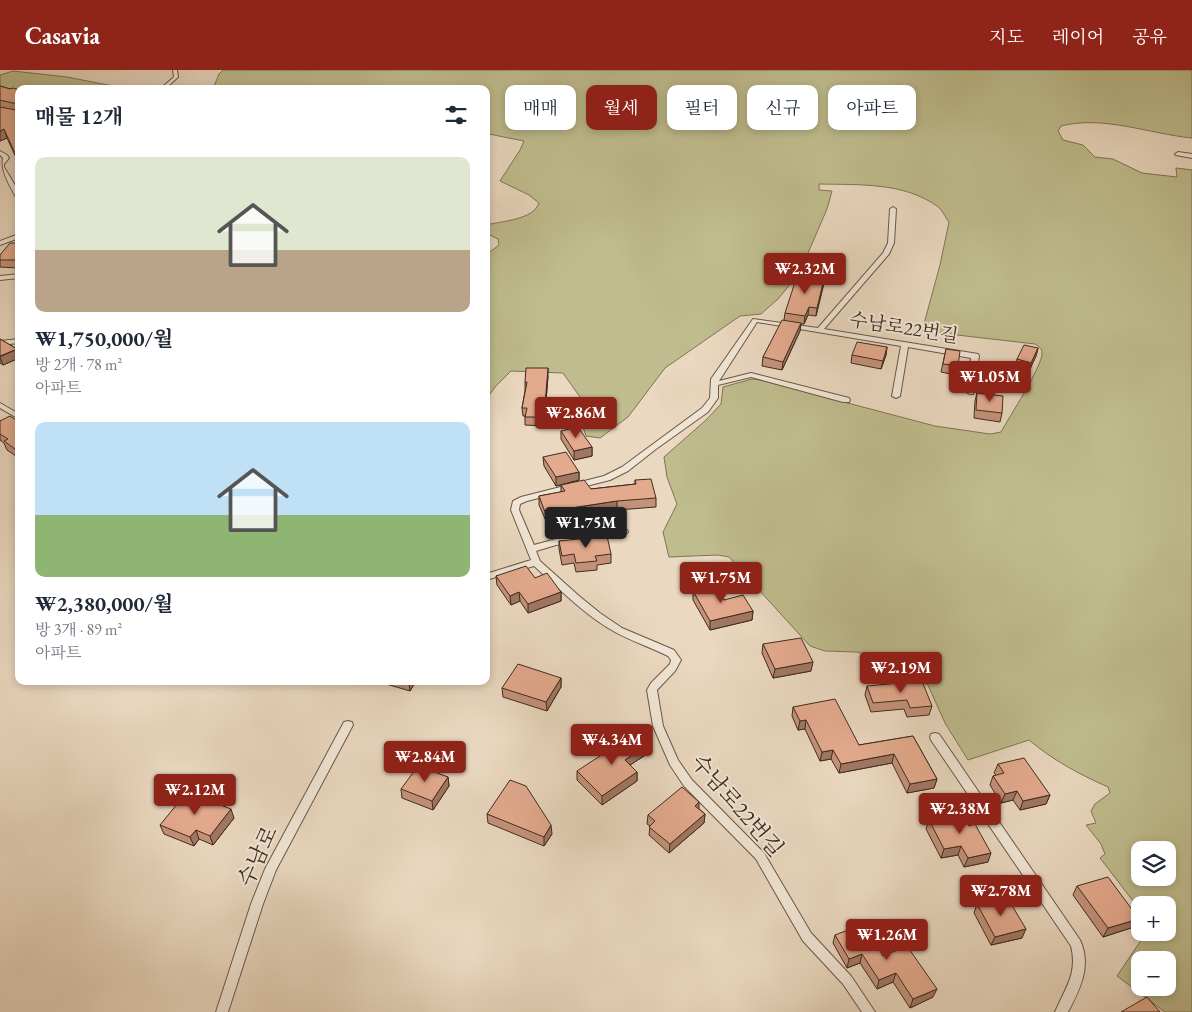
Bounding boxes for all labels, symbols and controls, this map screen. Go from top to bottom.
text: Casavia [25,20,100,51]
text: 지도 [989,25,1024,48]
text: 레이어 [1052,25,1104,48]
text: 공유 [1132,25,1167,48]
chip: 매매 [505,85,576,130]
chip: 월세 [586,85,657,130]
chip: 필터 [667,85,737,130]
chip: 신규 [747,85,818,130]
chip: 아파트 [828,85,916,130]
icon: filters [442,101,470,129]
text: 매물 12개 [35,103,123,130]
icon: home [208,190,298,280]
pin: ₩2.32M [764,252,846,295]
text: ₩2.32M [775,258,835,279]
street label: 수남로22번길 [848,307,960,348]
text: ₩1,750,000/월 [35,325,173,352]
text: 방 2개 · 78 m² [35,354,122,375]
pin: ₩1.05M [949,360,1031,403]
text: ₩1.05M [960,366,1020,387]
text: 아파트 [35,377,81,398]
pin: ₩2.86M [535,396,617,439]
text: ₩2.86M [546,402,606,423]
icon: home [208,455,298,545]
pin: ₩1.75M [545,506,627,549]
text: ₩1.75M [556,512,616,533]
pin: ₩1.75M [680,562,762,604]
text: ₩1.75M [691,567,751,588]
text: ₩2,380,000/월 [35,590,173,617]
text: 방 3개 · 89 m² [35,619,122,640]
text: 아파트 [35,642,81,663]
pin: ₩2.19M [860,652,942,694]
text: ₩2.19M [871,657,931,678]
pin: ₩4.34M [571,724,653,766]
text: ₩4.34M [582,729,642,750]
pin: ₩2.84M [384,740,466,783]
text: ₩2.84M [395,746,455,767]
street label: 수남로22번길 [685,748,790,863]
pin: ₩2.12M [154,774,236,816]
text: ₩2.12M [165,779,225,800]
pin: ₩2.38M [919,792,1001,835]
text: ₩2.38M [930,798,990,819]
street label: 수남로 [231,821,284,891]
map controls [1131,841,1176,996]
button: layers [1131,841,1176,886]
pin: ₩2.78M [960,874,1042,917]
text: ₩2.78M [971,880,1031,901]
button: + [1131,896,1176,941]
pin: ₩1.26M [846,918,928,961]
text: ₩1.26M [857,924,917,945]
button: − [1131,951,1176,996]

